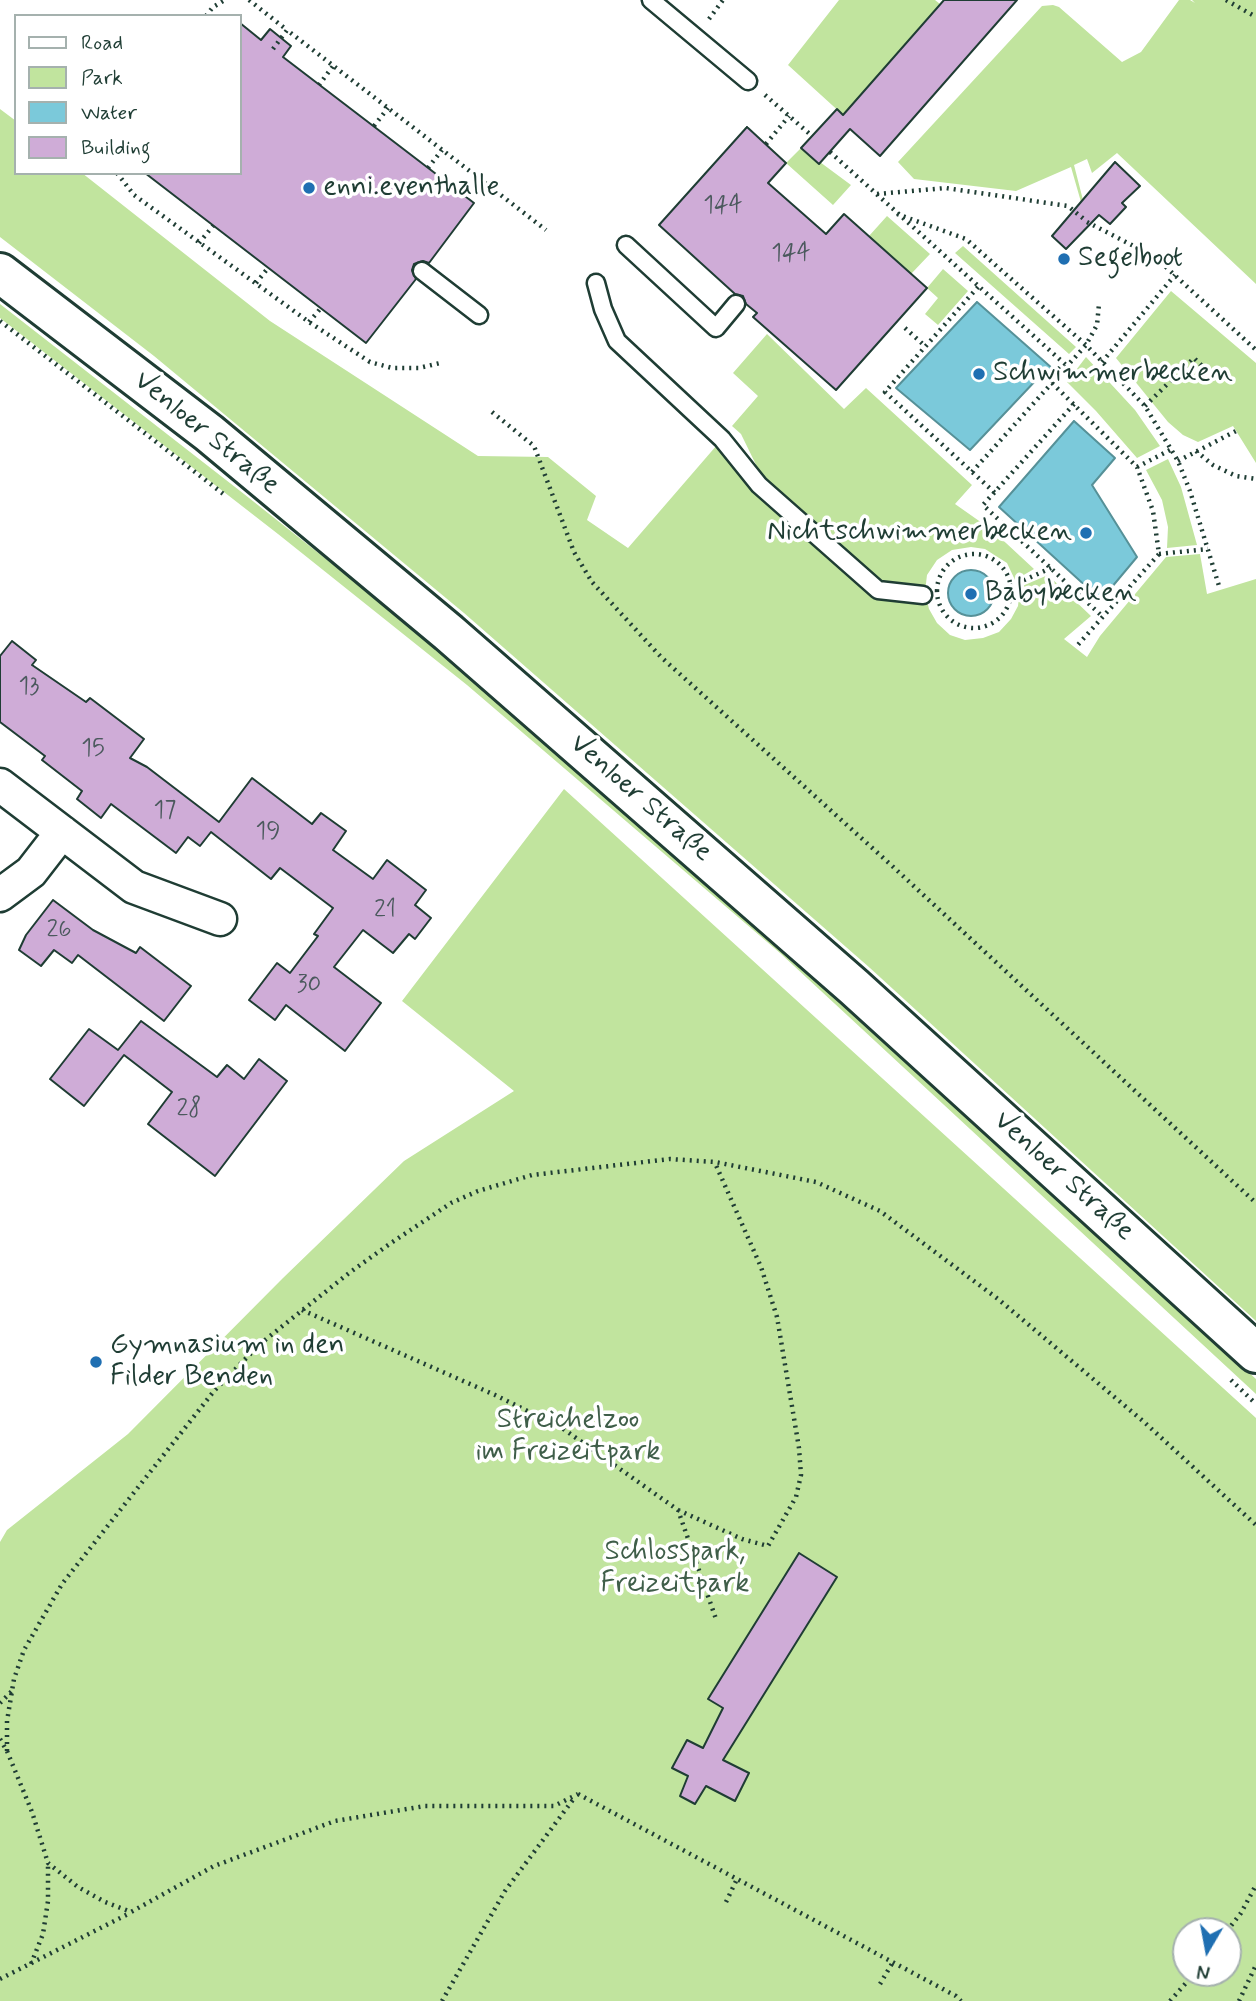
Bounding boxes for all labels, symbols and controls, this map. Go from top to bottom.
legend [14,14,242,175]
text: Road [81,29,123,57]
text: Park [81,64,123,92]
text: Water [81,99,137,127]
text: Building [81,134,151,162]
place label: enni.eventhalle [323,171,499,205]
marker: enni.eventhalle [301,180,317,196]
house number: 144 [703,193,743,221]
house number: 144 [771,241,811,269]
place label: Segelboot [1078,242,1183,276]
marker: Segelboot [1056,251,1072,267]
place label: Schwimmerbecken [993,357,1233,391]
street label: Venloer Straße [126,365,286,503]
marker: Schwimmerbecken [971,366,987,382]
place label: Nichtschwimmerbecken [767,516,1072,550]
marker: Nichtschwimmerbecken [1078,525,1094,541]
place label: Babybecken [985,577,1137,611]
marker: Babybecken [963,586,979,602]
house number: 13 [19,674,39,702]
street label: Venloer Straße [562,728,718,870]
house number: 15 [81,736,105,764]
house number: 17 [154,798,176,826]
house number: 19 [255,819,281,847]
house number: 21 [374,897,396,925]
house number: 26 [46,917,72,945]
house number: 30 [297,972,321,1000]
house number: 28 [177,1096,201,1124]
street label: Venloer Straße [986,1105,1140,1249]
place label: Gymnasium in den Filder Benden [110,1329,345,1395]
marker: Gymnasium in den Filder Benden [88,1354,104,1370]
park label: Streichelzoo im Freizeitpark [476,1404,660,1470]
park label: Schlosspark, Freizeitpark [601,1536,749,1602]
north arrow [1172,1917,1242,1987]
text: N [1195,1958,1212,1985]

